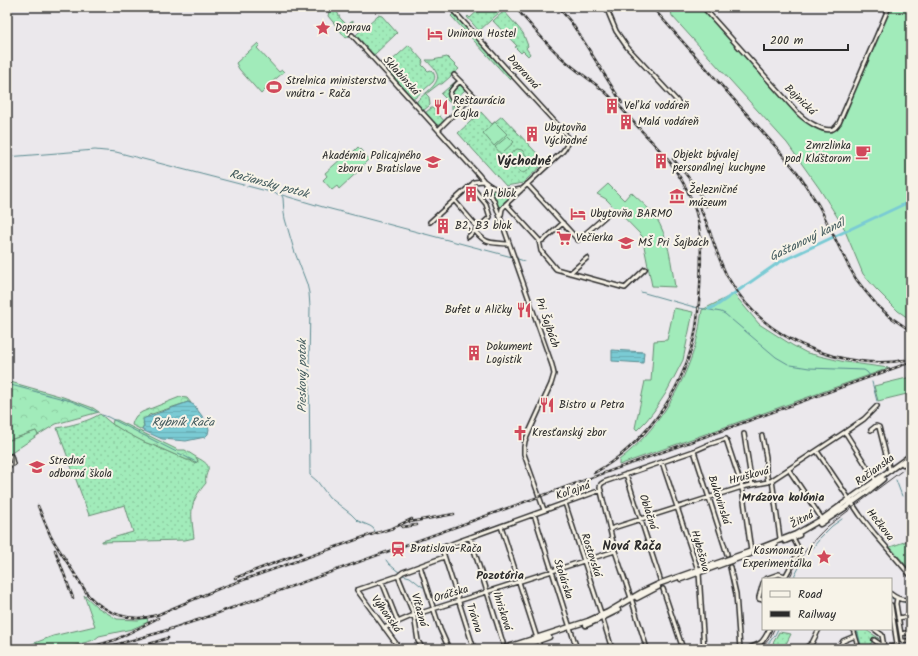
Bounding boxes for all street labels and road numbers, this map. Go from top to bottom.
street label: Dopravná [502,50,545,95]
street label: Sklabinská [378,52,425,101]
street label: Bojnická [780,80,821,121]
street label: Pri Šajbách [530,295,564,351]
street label: Račianska [851,449,899,491]
street label: Hrušková [727,462,773,490]
street label: Bukovinská [703,473,736,529]
street label: Koľajná [553,476,594,505]
street label: Oblačná [634,492,663,534]
street label: Žitná [787,505,819,534]
street label: Hečkova [861,505,899,545]
street label: Hybešova [685,528,715,574]
street label: Rostovská [575,531,607,581]
street label: Stolárska [548,556,578,602]
street label: Oráčska [431,580,471,608]
street label: Ihrisková [487,589,517,635]
street label: Výhonská [366,591,407,638]
street label: Víťazná [406,591,433,631]
street label: Trávna [461,601,487,635]

